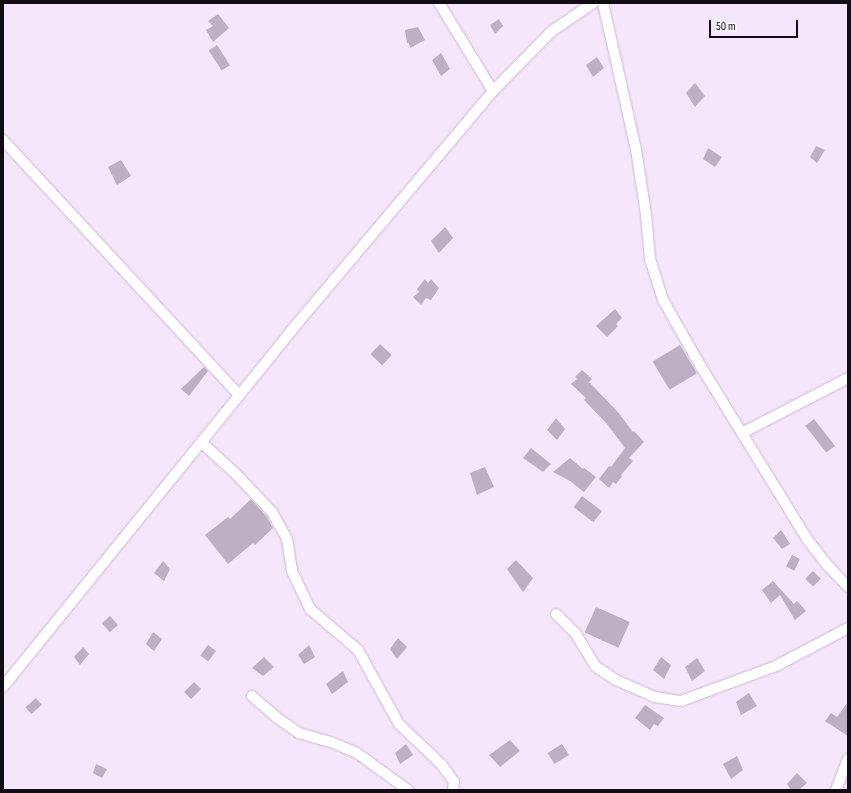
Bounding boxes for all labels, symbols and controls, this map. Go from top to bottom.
scale bar [711,12,800,38]
text: 50 m [716,19,736,34]

